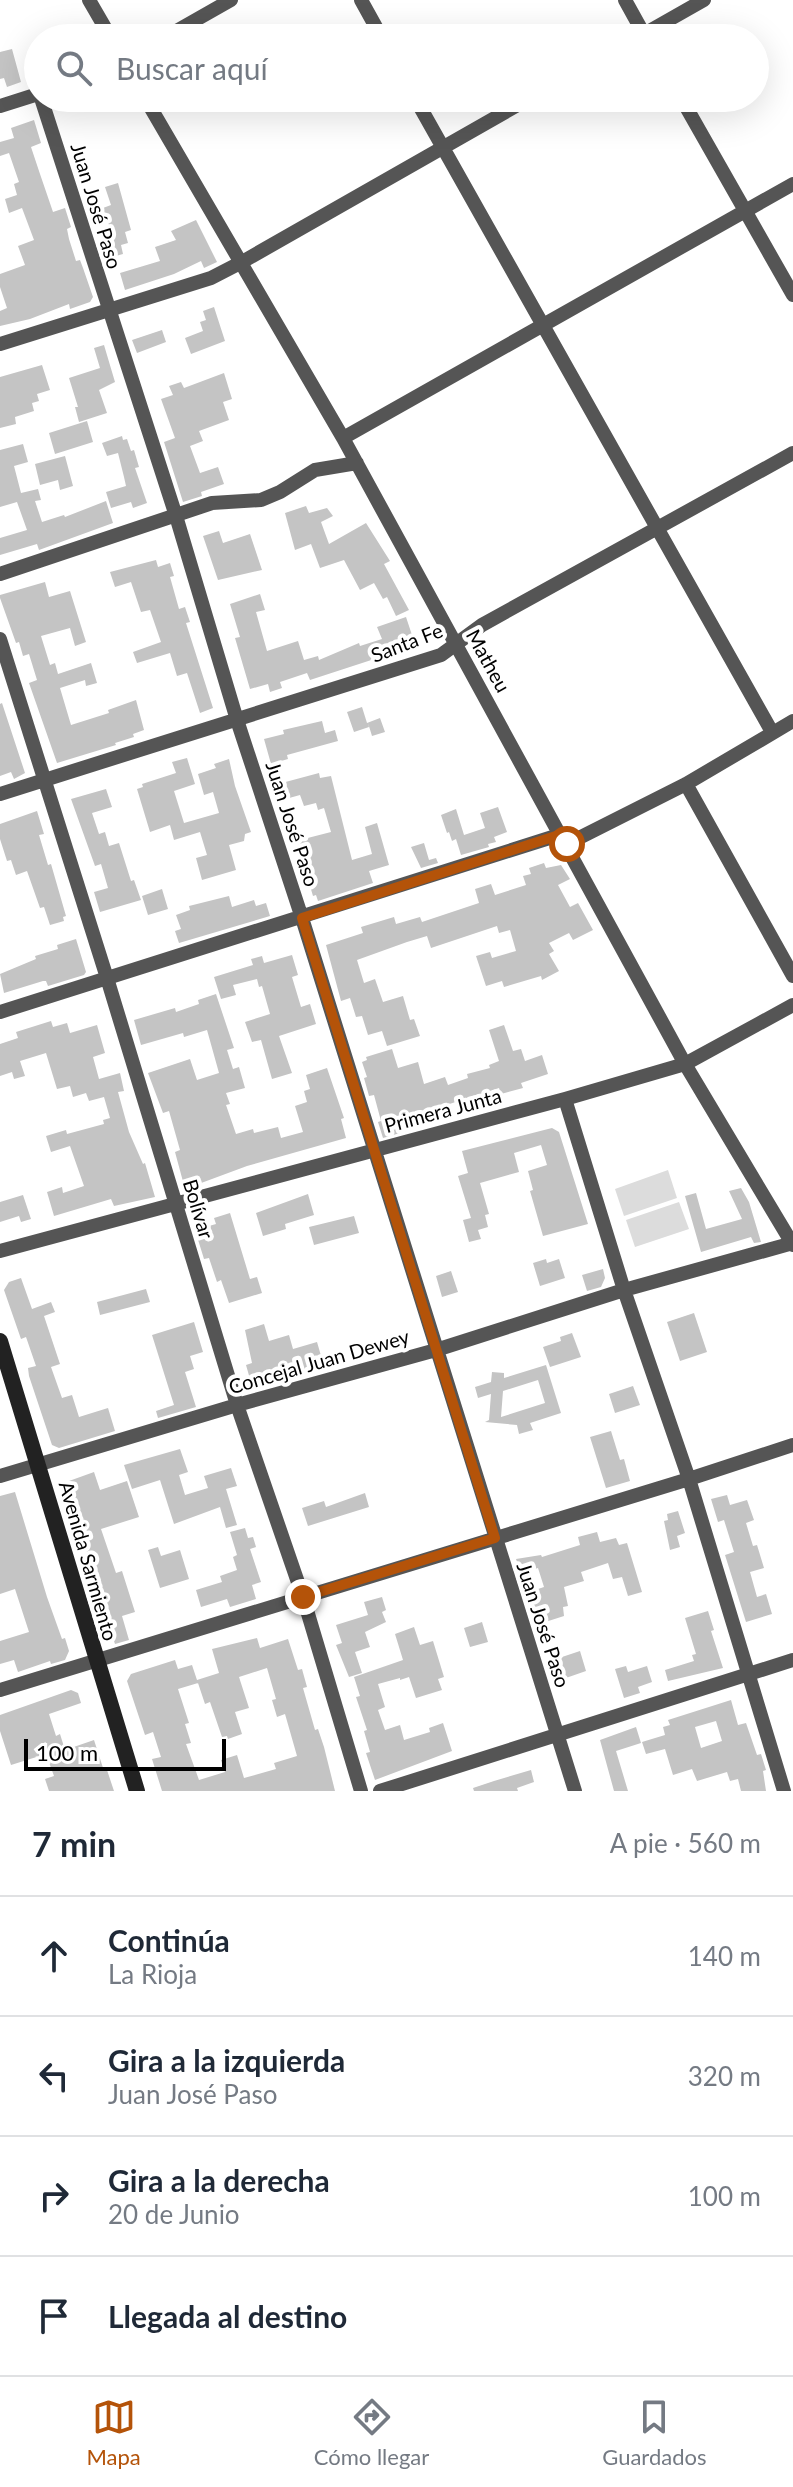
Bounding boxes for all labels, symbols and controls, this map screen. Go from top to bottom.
search box [24,24,769,112]
icon: search [52,46,96,90]
text: Buscar aquí [116,50,268,86]
street label: Juan José Paso [66,140,127,272]
street label: Santa Fe [367,617,446,667]
street label: Matheu [462,625,516,696]
street label: Juan José Paso [261,758,325,889]
route start [549,826,585,862]
street label: Primera Junta [382,1083,504,1137]
street label: Bolívar [179,1176,220,1242]
street label: Concejal Juan Dewey [226,1324,412,1398]
street label: Avenida Sarmiento [55,1478,123,1643]
street label: Juan José Paso [512,1559,576,1690]
route end [285,1579,321,1615]
scale bar [24,1735,226,1771]
text: 100 m [36,1739,98,1766]
text: 7 min [32,1823,116,1864]
text: A pie · 560 m [610,1827,761,1859]
text: Continúa [108,1922,230,1958]
icon: ahead [32,1934,76,1978]
text: 140 m [688,1940,761,1972]
text: La Rioja [108,1958,197,1990]
text: Gira a la izquierda [108,2042,345,2078]
icon: left [32,2054,76,2098]
text: 320 m [688,2060,761,2092]
text: Juan José Paso [108,2078,277,2110]
text: Gira a la derecha [108,2162,330,2198]
icon: right [32,2174,76,2218]
text: 100 m [688,2180,761,2212]
text: 20 de Junio [108,2198,240,2230]
icon: arrive [32,2294,76,2338]
text: Llegada al destino [108,2298,347,2334]
tab: Mapa [86,2395,141,2470]
tab: Cómo llegar [314,2395,429,2470]
tab: Guardados [602,2395,707,2470]

